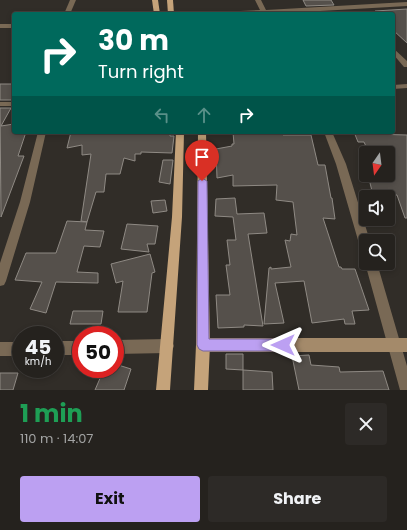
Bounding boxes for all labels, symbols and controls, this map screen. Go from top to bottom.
text: 30 m [98,21,169,60]
icon: right [32,28,84,80]
text: Turn right [98,59,184,84]
icon: left [151,104,173,126]
icon: ahead [193,104,215,126]
icon: right [235,104,257,126]
pin [185,140,219,181]
icon: arrive [191,146,213,168]
north arrow [359,146,395,182]
map controls [359,146,395,270]
button: sound [359,190,395,226]
button: search [359,234,395,270]
position arrow [262,324,304,366]
speed limit sign: 50 [72,326,124,378]
text: 45 [25,333,51,361]
text: km/h [25,354,51,369]
text: 1 min [20,397,83,430]
button: close [345,403,387,445]
text: 110 m · 14:07 [20,429,93,448]
button: Exit [20,476,200,522]
button: Share [208,476,387,522]

